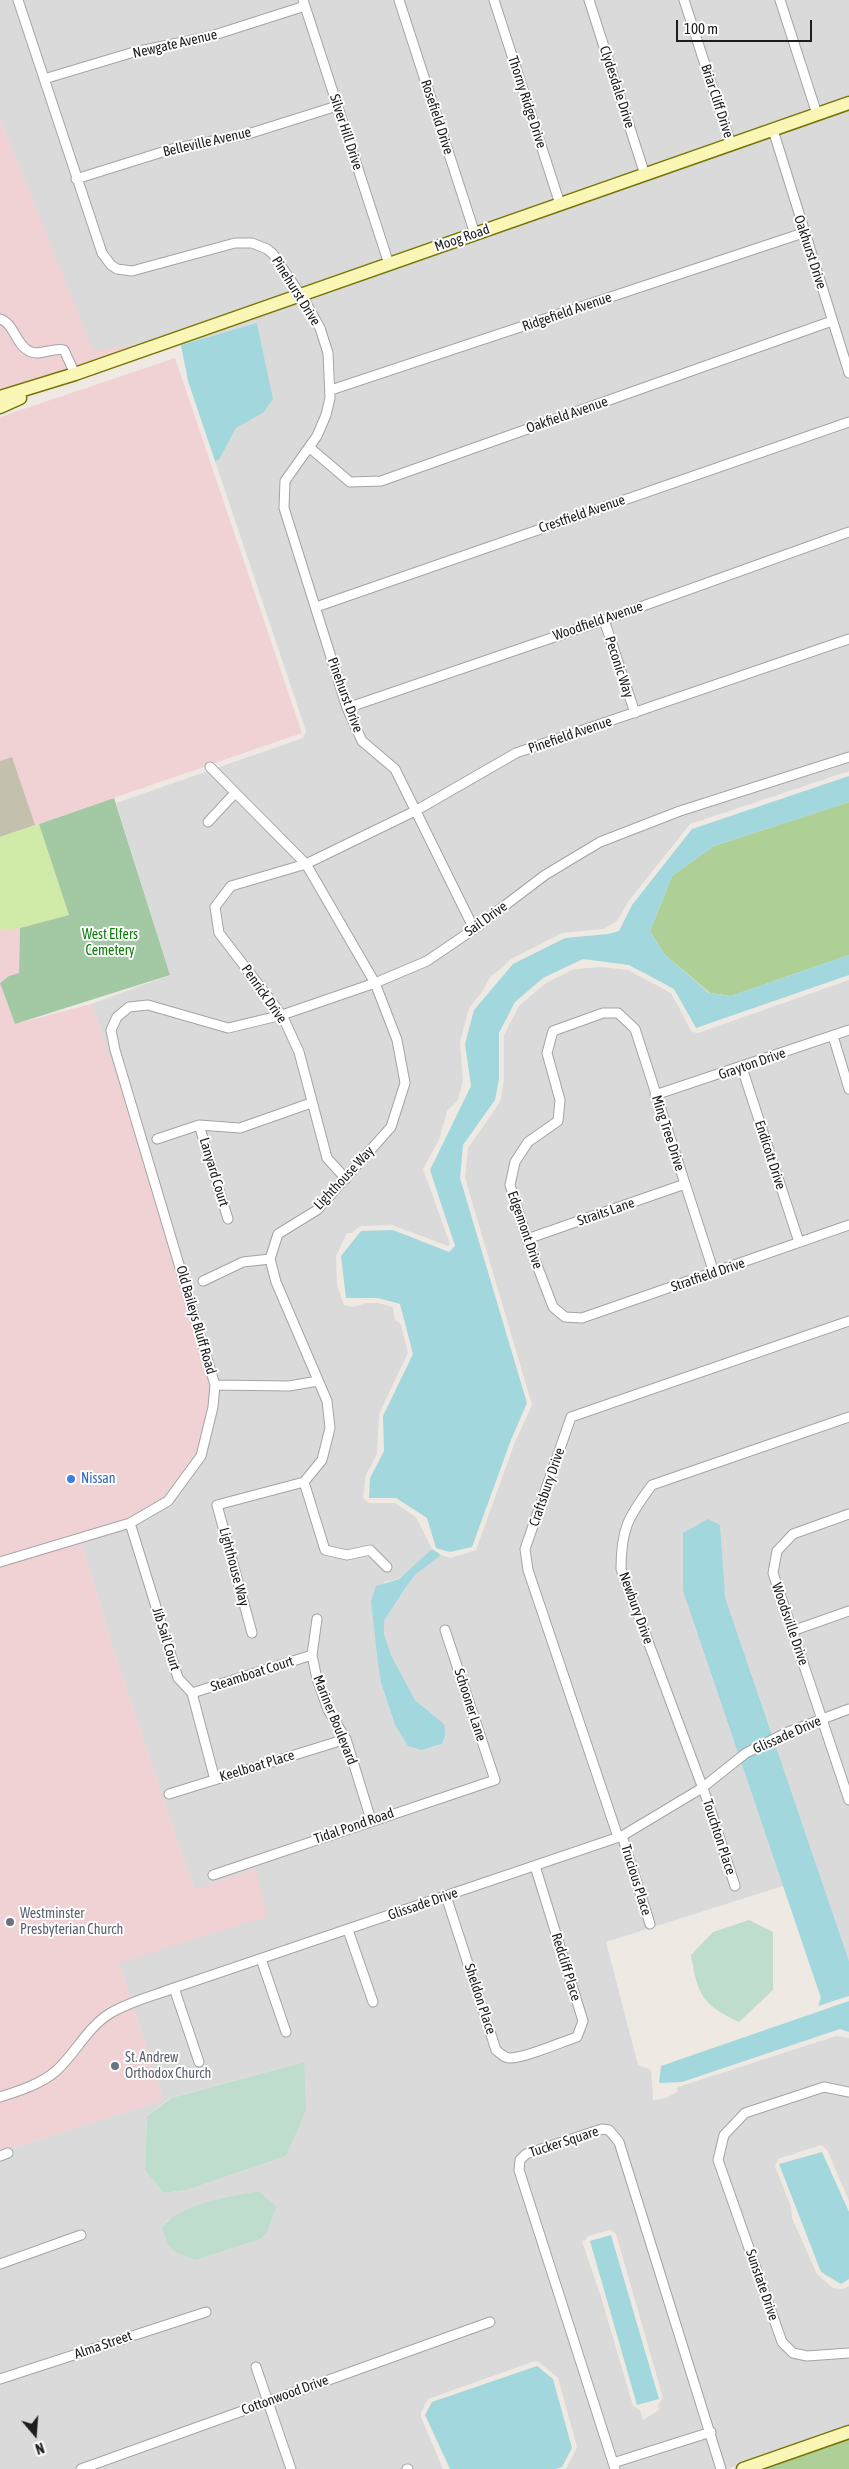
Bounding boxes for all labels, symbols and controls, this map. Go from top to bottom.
scale bar [679,10,815,42]
text: 100 m [684,20,718,37]
street label: Newgate Avenue [131,26,219,62]
street label: Clydesdale Drive [596,44,638,130]
street label: Thorny Ridge Drive [504,54,550,150]
street label: Briar Cliff Drive [697,62,737,140]
street label: Rosefield Drive [417,77,457,157]
street label: Silver Hill Drive [326,92,366,172]
street label: Belleville Avenue [161,124,253,160]
street label: Oakhurst Drive [790,213,830,291]
street label: Moog Road [432,221,492,255]
street label: Pinehurst Drive [268,253,324,329]
street label: Ridgefield Avenue [520,289,614,335]
street label: Oakfield Avenue [524,393,610,437]
street label: Crestfield Avenue [537,491,627,537]
street label: Woodfield Avenue [551,598,645,644]
street label: Peconic Way [601,634,637,700]
street label: Pinehurst Drive [324,655,366,735]
street label: Pinefield Avenue [526,713,614,757]
street label: Sail Drive [461,898,511,940]
park label: West Elfers Cemetery [82,927,138,960]
street label: Penrick Drive [238,961,290,1027]
street label: Grayton Drive [716,1045,788,1083]
street label: Ming Tree Drive [648,1093,688,1173]
street label: Endicott Drive [751,1118,789,1192]
street label: Lanyard Court [196,1135,232,1209]
street label: Lighthouse Way [310,1143,378,1213]
street label: Edgemont Drive [504,1189,546,1271]
street label: Straits Lane [575,1194,637,1230]
street label: Stratfield Drive [669,1255,747,1295]
street label: Old Baileys Bluff Road [172,1264,220,1376]
street label: Craftsbury Drive [526,1446,568,1528]
place label: Nissan [81,1471,116,1487]
marker: Nissan [65,1473,77,1485]
street label: Lighthouse Way [215,1526,253,1608]
street label: Newbury Drive [615,1570,657,1646]
street label: Woodsville Drive [768,1581,812,1667]
street label: Jib Sail Court [148,1605,184,1673]
street label: Steamboat Court [208,1653,296,1695]
street label: Schooner Lane [450,1667,490,1743]
street label: Mariner Boulevard [309,1673,361,1767]
street label: Glissade Drive [750,1713,824,1757]
street label: Keelboat Place [218,1747,296,1785]
street label: Touchton Place [699,1797,739,1877]
street label: Tidal Pond Road [312,1805,396,1847]
street label: Trucious Place [617,1842,655,1918]
street label: Glissade Drive [386,1884,460,1924]
place label: Westminster Presbyterian Church [20,1906,123,1938]
marker: Westminster Presbyterian Church [4,1916,16,1928]
street label: Redcliff Place [548,1931,584,2003]
street label: Sheldon Place [461,1962,499,2036]
place label: St. Andrew Orthodox Church [125,2050,211,2082]
marker: St. Andrew Orthodox Church [109,2060,121,2072]
street label: Tucker Square [527,2123,601,2161]
street label: Sunstate Drive [742,2247,782,2323]
street label: Alma Street [72,2327,134,2363]
street label: Cottonwood Drive [239,2371,331,2419]
north arrow [10,2409,60,2459]
text: N [33,2439,46,2457]

